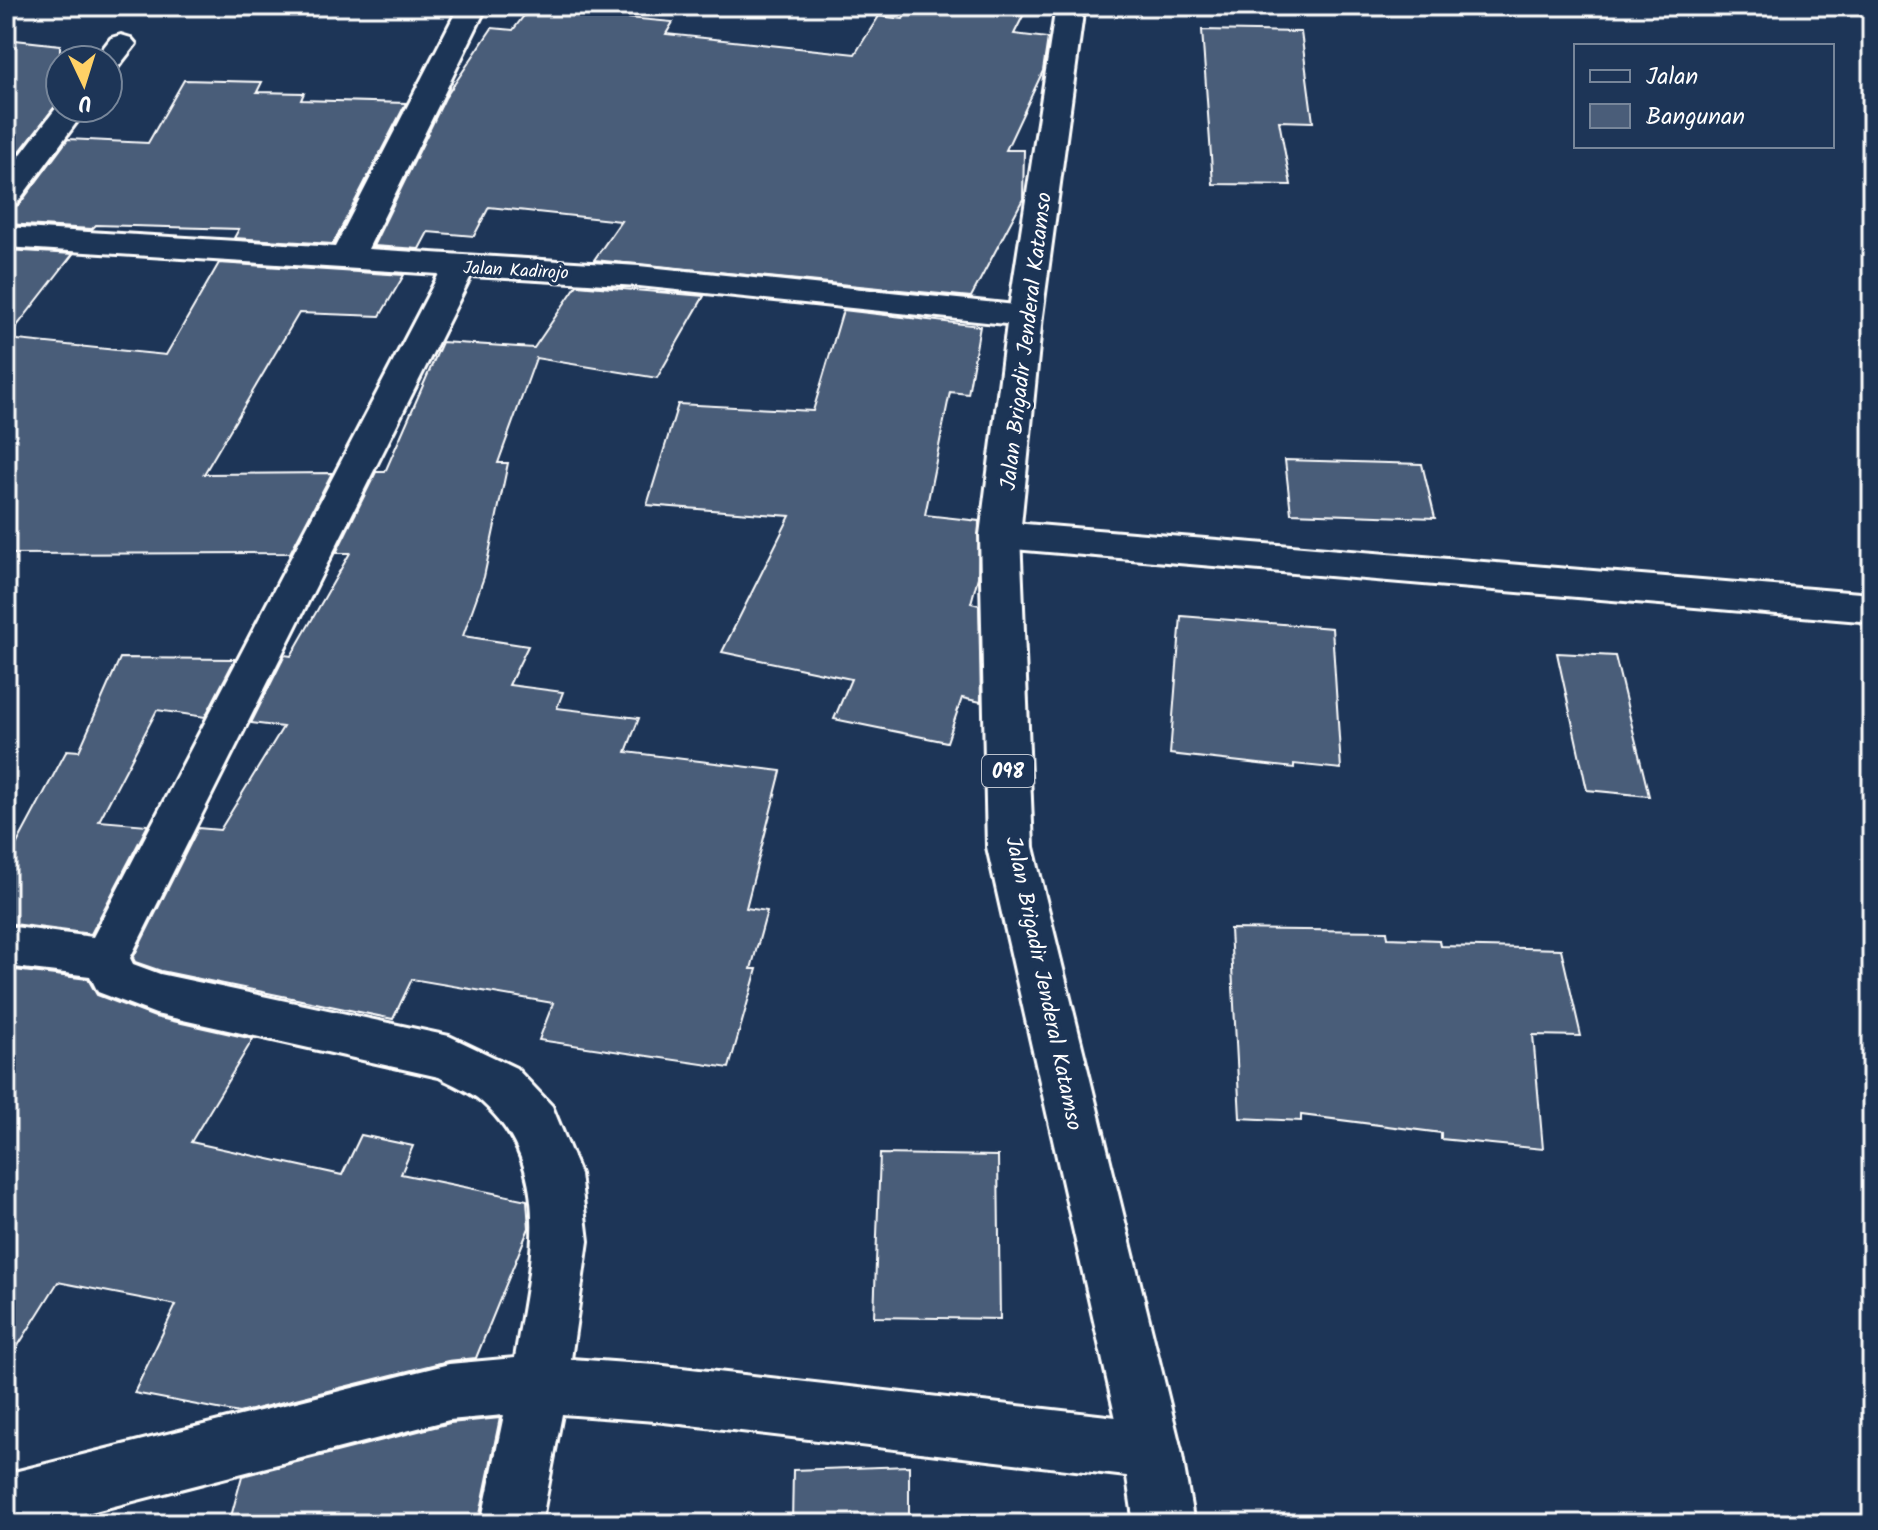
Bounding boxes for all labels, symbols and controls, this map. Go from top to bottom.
north arrow [44,44,124,124]
legend [1574,44,1834,148]
text: Jalan [1646,58,1698,97]
text: U [77,84,93,119]
text: Bangunan [1646,98,1745,137]
street label: Jalan Brigadir Jenderal Katamso [992,190,1063,492]
street label: Jalan Kadirojo [462,254,569,289]
road number: 098 [982,755,1034,787]
street label: Jalan Brigadir Jenderal Katamso [994,833,1091,1134]

